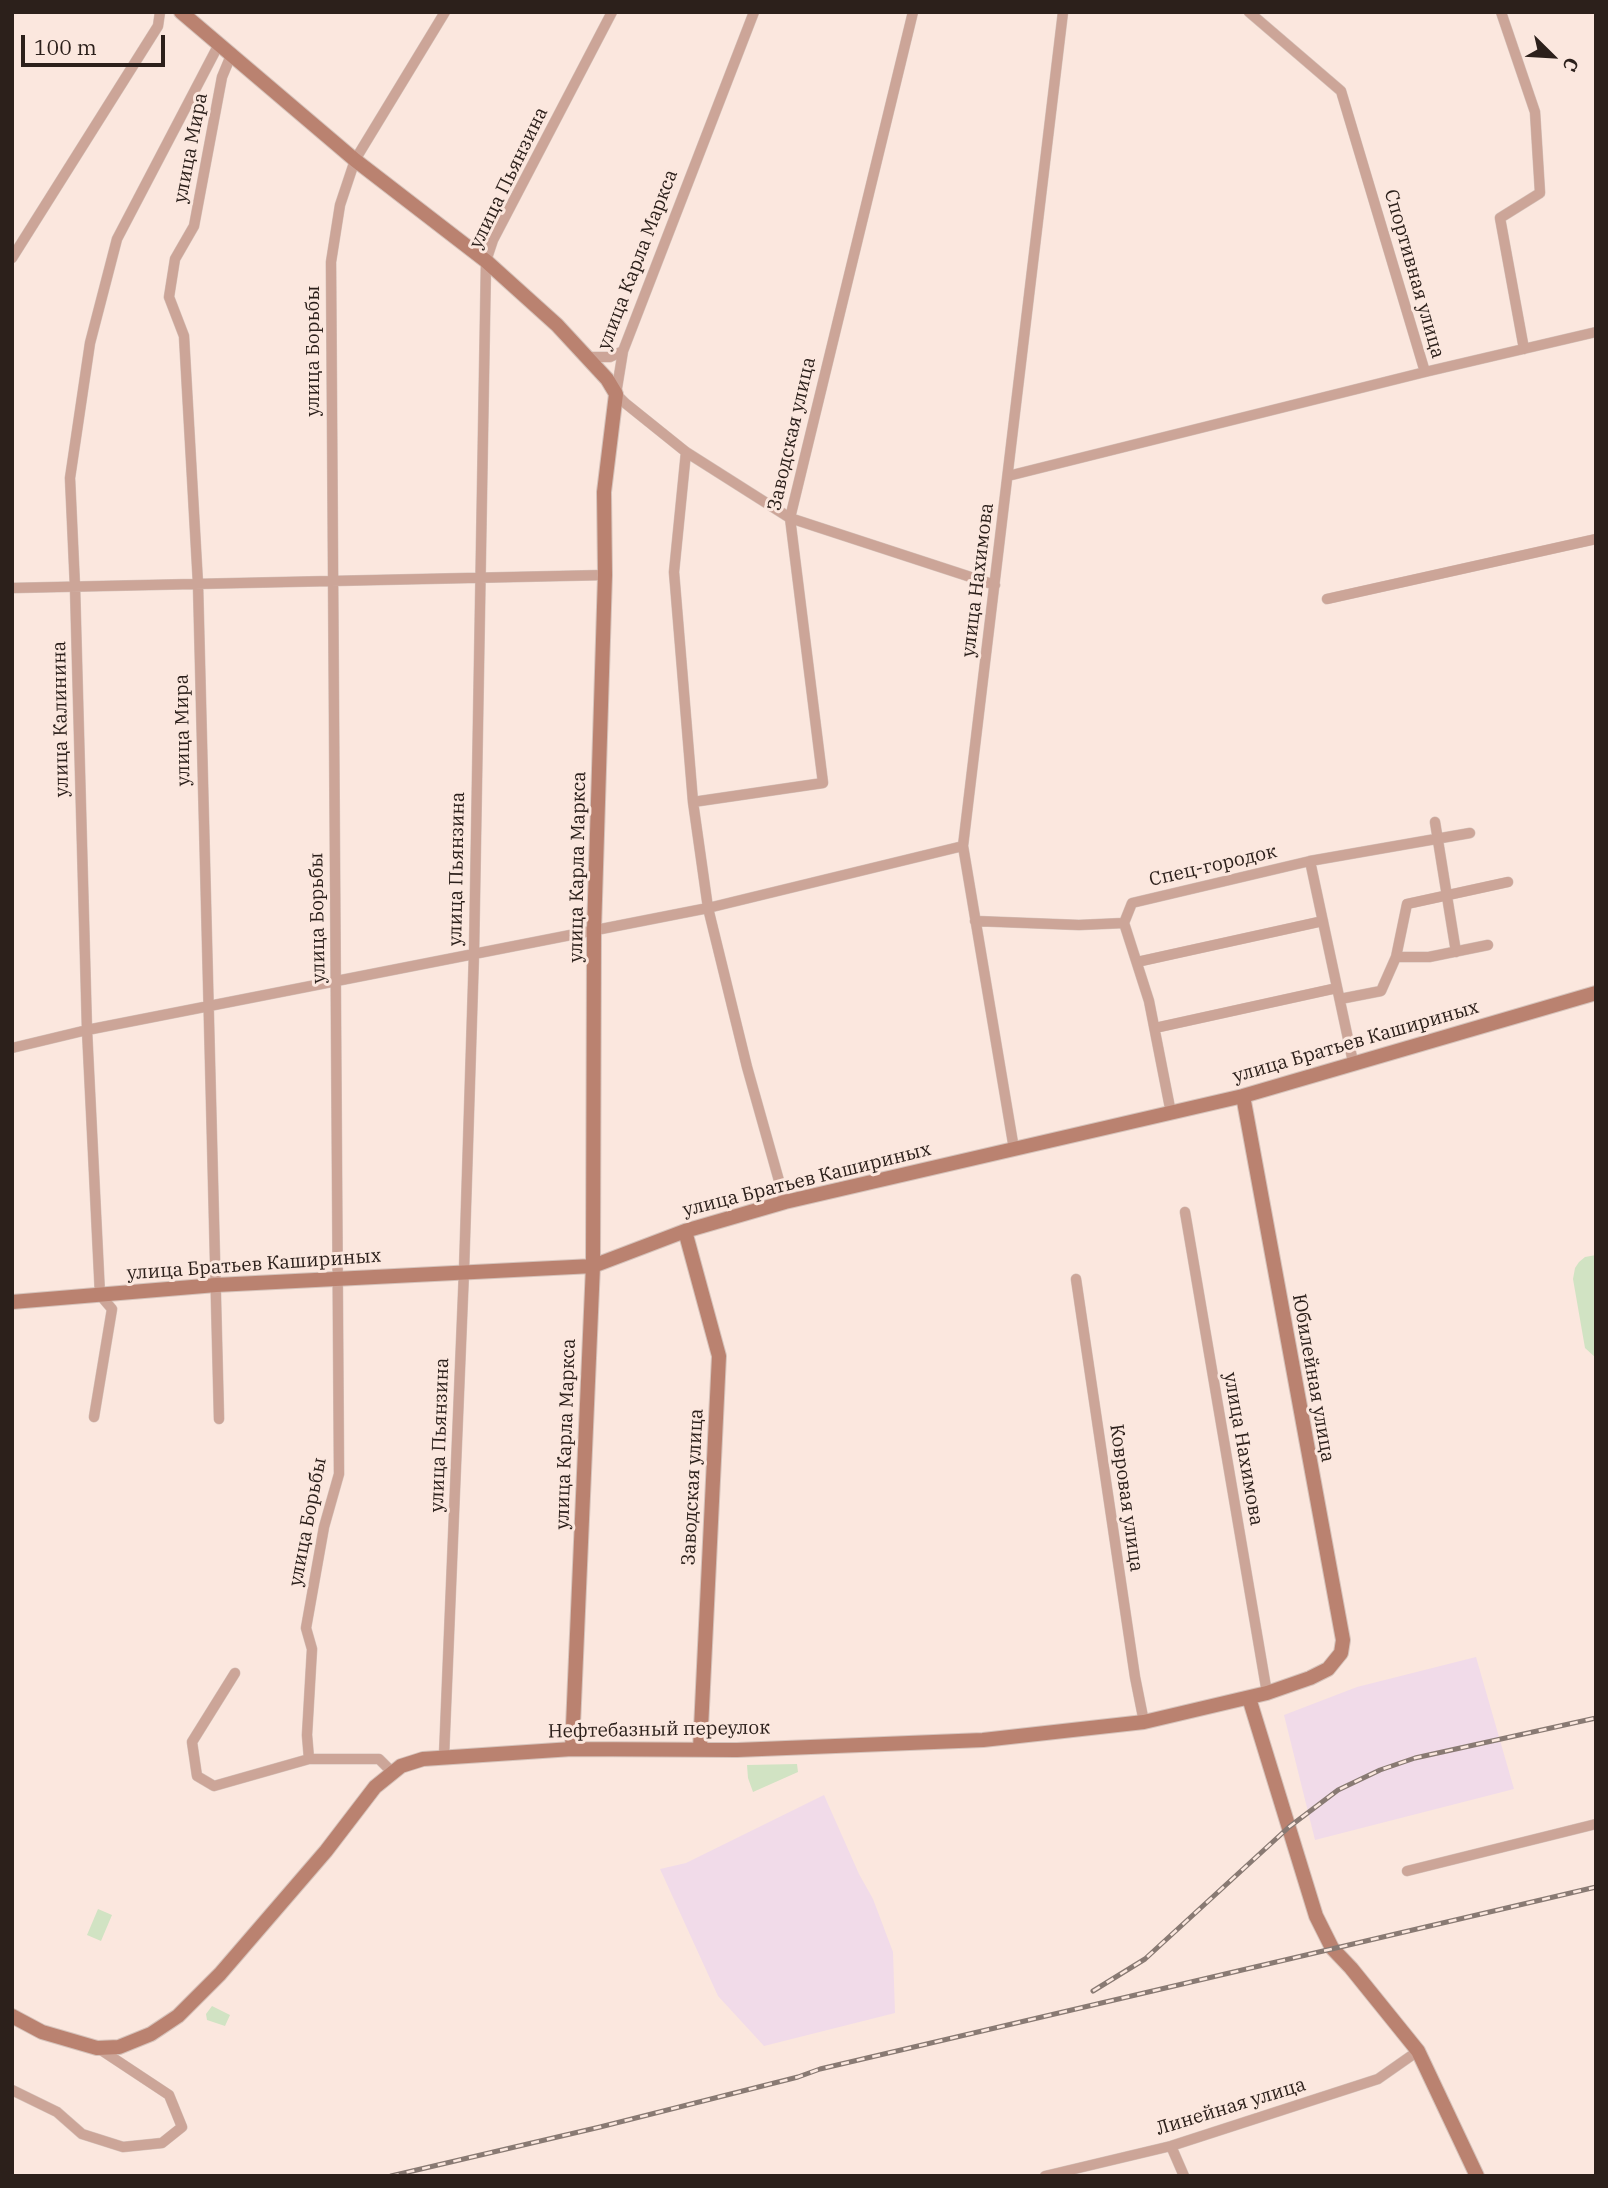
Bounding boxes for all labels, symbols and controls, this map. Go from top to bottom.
scale bar [24,21,168,65]
north arrow [1517,21,1587,91]
text: 100 m [34,33,97,61]
text: С [1558,54,1585,75]
street label: улица Мира [169,91,213,205]
street label: улица Пьянзина [465,104,553,252]
street label: улица Карла Маркса [593,167,683,353]
street label: Спортивная улица [1379,187,1449,361]
street label: улица Борьбы [303,285,325,417]
street label: Заводская улица [763,355,821,513]
street label: улица Нахимова [957,502,999,658]
street label: улица Калинина [48,641,74,797]
street label: улица Мира [171,674,195,786]
street label: улица Карла Маркса [565,771,591,963]
street label: улица Пьянзина [444,792,470,946]
street label: Спец-городок [1147,840,1279,892]
street label: улица Борьбы [305,852,331,984]
street label: улица Братьев Кашириных [1230,996,1482,1088]
street label: улица Братьев Кашириных [681,1138,933,1222]
street label: улица Братьев Кашириных [126,1245,382,1285]
street label: Юбилейная улица [1287,1292,1339,1464]
street label: улица Карла Маркса [551,1338,581,1530]
street label: улица Пьянзина [426,1357,454,1513]
street label: улица Нахимова [1218,1371,1268,1527]
street label: Заводская улица [678,1408,708,1566]
street label: Ковровая улица [1104,1423,1148,1573]
street label: улица Борьбы [284,1456,332,1588]
street label: Нефтебазный переулок [548,1717,770,1743]
street label: Линейная улица [1153,2073,1309,2141]

